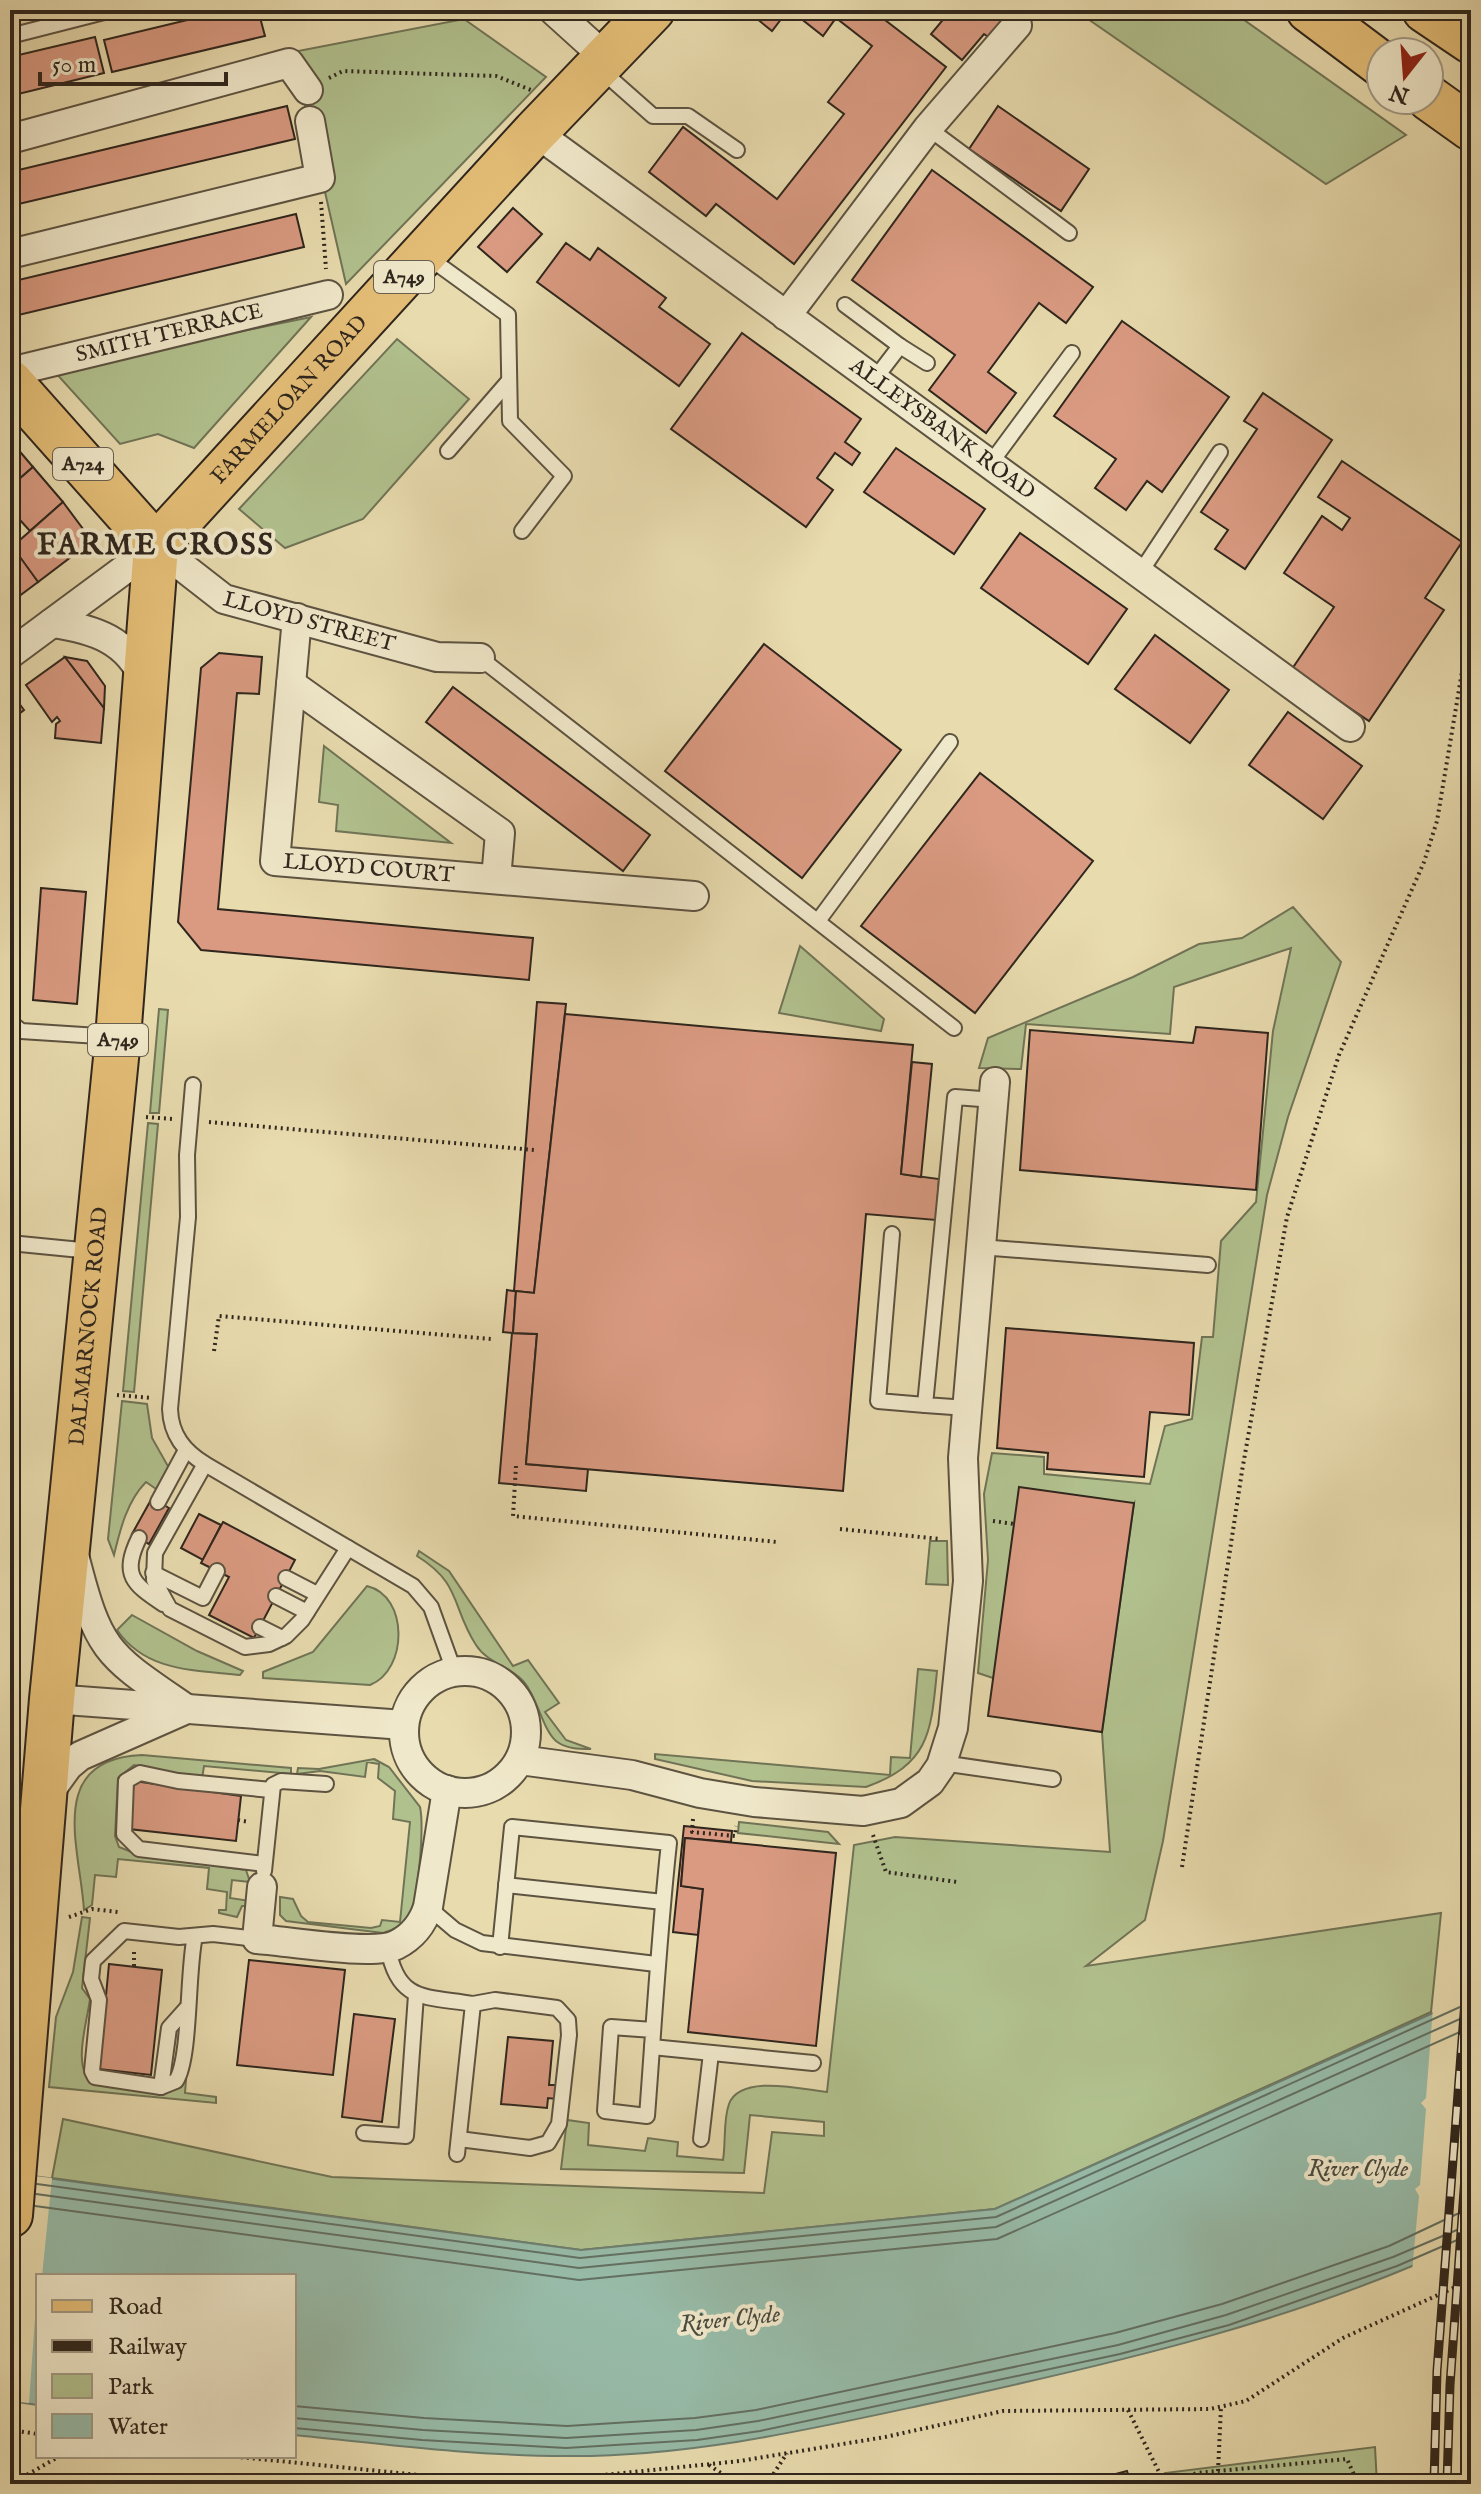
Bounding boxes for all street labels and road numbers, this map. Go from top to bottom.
road number: A749 [374,261,434,293]
street label: SMITH TERRACE [73,297,266,370]
street label: FARMELOAN ROAD [205,310,374,490]
street label: ALLEYSBANK ROAD [843,351,1040,506]
road number: A724 [53,448,113,480]
street label: LLOYD STREET [220,585,398,659]
street label: LLOYD COURT [282,848,455,890]
road number: A749 [88,1024,148,1056]
street label: DALMARNOCK ROAD [63,1206,115,1447]

